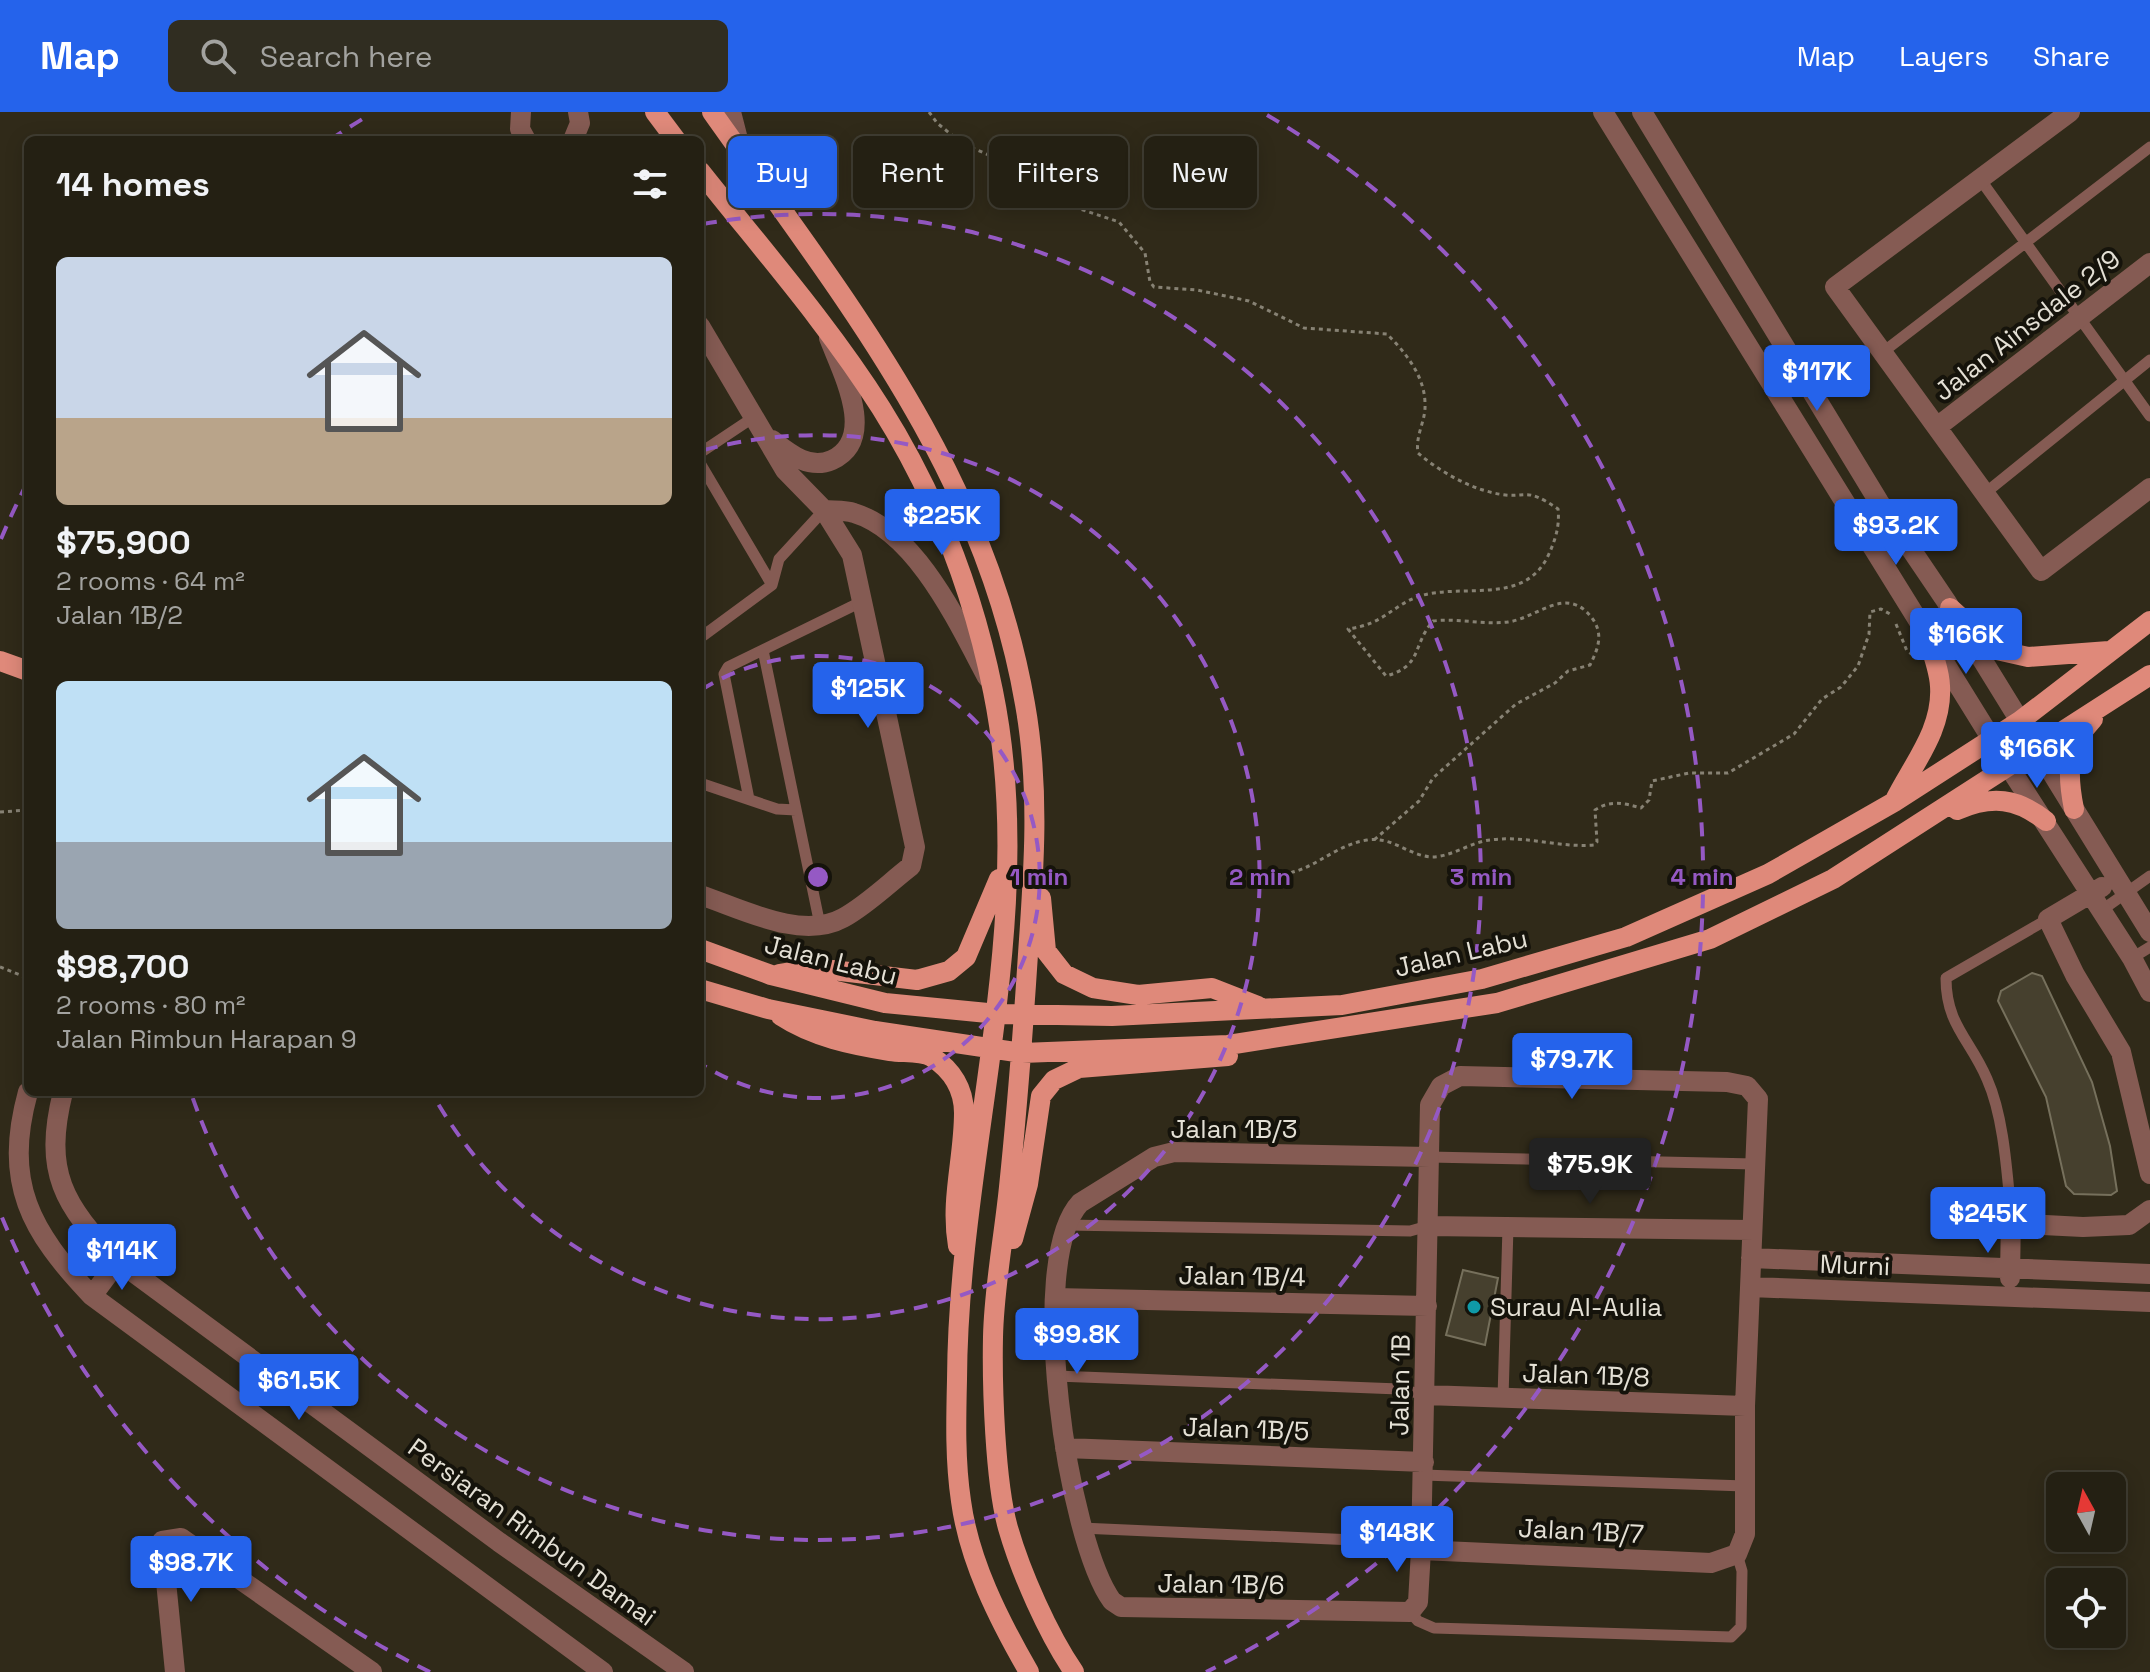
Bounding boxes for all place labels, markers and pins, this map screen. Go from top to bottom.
pin: $117K [1761,345,1873,413]
pin: $225K [886,489,998,557]
pin: $93.2K [1831,499,1961,567]
pin: $166K [1910,608,2022,676]
pin: $125K [812,662,924,730]
pin: $166K [1981,722,2093,790]
centre of rings [804,863,832,891]
pin: $79.7K [1507,1033,1637,1101]
pin: $75.9K [1525,1138,1655,1206]
pin: $245K [1932,1187,2044,1255]
pin: $114K [66,1224,178,1292]
place label: Surau Al-Aulia [1490,1290,1662,1324]
marker: Surau Al-Aulia [1465,1298,1483,1316]
pin: $99.8K [1012,1308,1142,1376]
pin: $61.5K [234,1354,364,1422]
pin: $148K [1341,1506,1453,1574]
pin: $98.7K [126,1536,256,1604]

